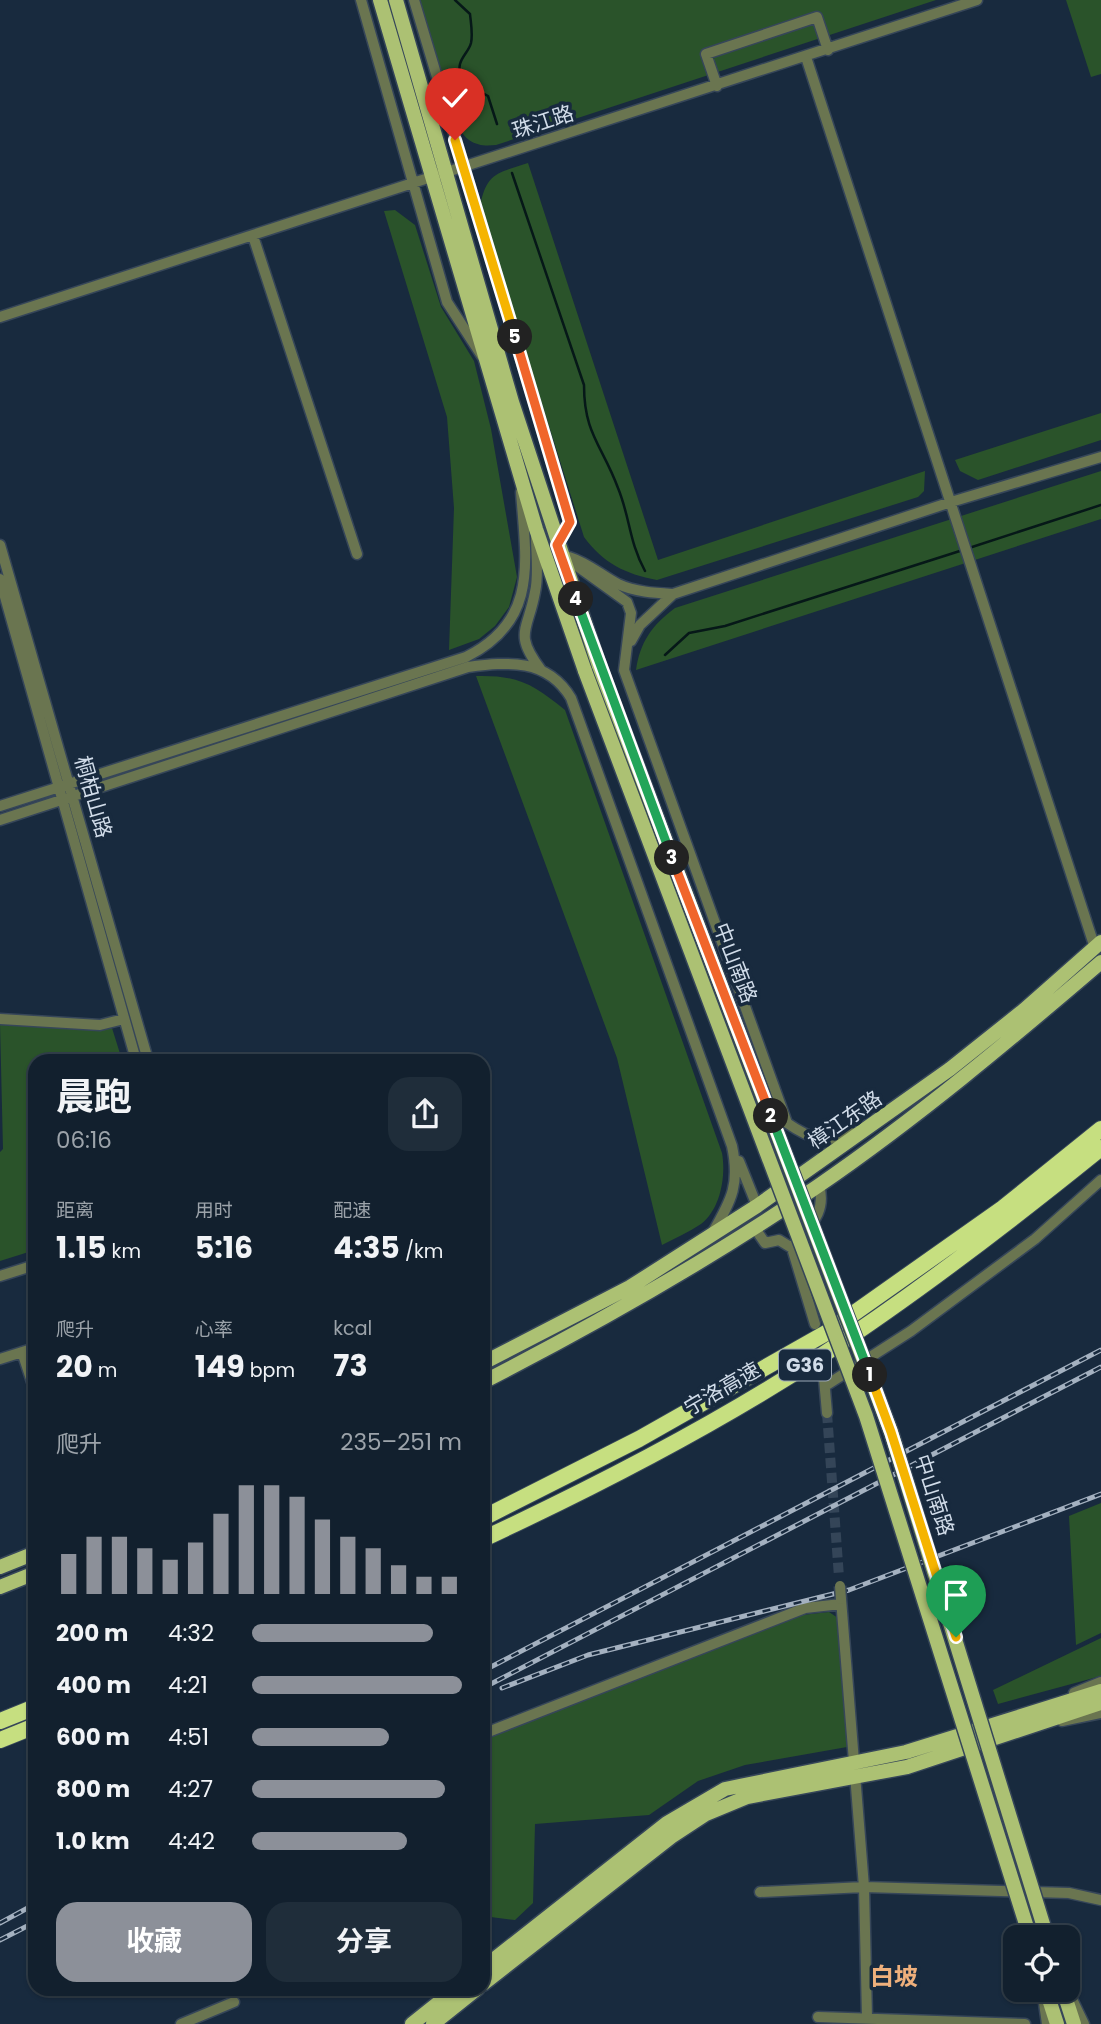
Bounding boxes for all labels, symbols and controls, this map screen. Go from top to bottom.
pin [425,68,485,140]
icon: check [436,79,474,117]
street label: 珠江路 [508,98,577,145]
pin: 5 [498,320,532,354]
text: 5 [508,323,521,350]
pin: 4 [558,582,594,616]
text: 4 [569,585,582,612]
street label: 桐柏山路 [68,752,119,841]
pin: 3 [654,840,690,876]
text: 3 [666,844,677,871]
street label: 中山南路 [707,918,764,1007]
text: 晨跑 [56,1070,132,1123]
button: share [388,1077,462,1151]
street label: 樟江东路 [802,1084,887,1156]
pin: 2 [754,1098,788,1134]
text: 2 [765,1102,776,1129]
text: 06:16 [56,1124,112,1156]
text: 距离 [56,1197,94,1224]
text: 用时 [195,1197,233,1224]
text: 配速 [333,1197,371,1224]
text: 1.15 [56,1226,107,1269]
text: 5:16 [195,1226,253,1269]
text: 4:35 [333,1226,400,1269]
text: km [107,1238,141,1265]
text: /km [400,1238,443,1265]
text: kcal [333,1315,372,1342]
text: 爬升 [56,1316,94,1343]
text: 心率 [195,1316,233,1343]
text: 73 [333,1344,368,1387]
text: 20 [56,1345,93,1388]
text: 149 [195,1345,245,1388]
road number: G36 [779,1350,831,1380]
street label: 宁洛高速 [678,1355,765,1422]
text: m [93,1357,117,1384]
text: bpm [245,1357,295,1384]
pin: 1 [852,1358,888,1392]
text: 1 [866,1361,873,1388]
text: 235–251 m [340,1426,462,1458]
text: 爬升 [56,1428,102,1460]
street label: 中山南路 [908,1450,961,1539]
pin [926,1565,986,1637]
icon: arrive [937,1576,975,1614]
text: 200 m [56,1617,128,1649]
text: 4:32 [168,1617,214,1649]
text: 400 m [56,1669,131,1701]
text: 4:21 [168,1669,208,1701]
text: 600 m [56,1721,130,1753]
text: 4:51 [168,1721,209,1753]
text: 800 m [56,1773,130,1805]
text: 4:27 [168,1773,213,1805]
text: 1.0 km [56,1825,130,1857]
text: 4:42 [168,1825,215,1857]
button: 收藏 [56,1902,252,1982]
button: 分享 [266,1902,462,1982]
map controls [1003,1925,1080,2002]
button: locate [1003,1925,1080,2002]
district label: 白坡 [870,1960,918,1993]

